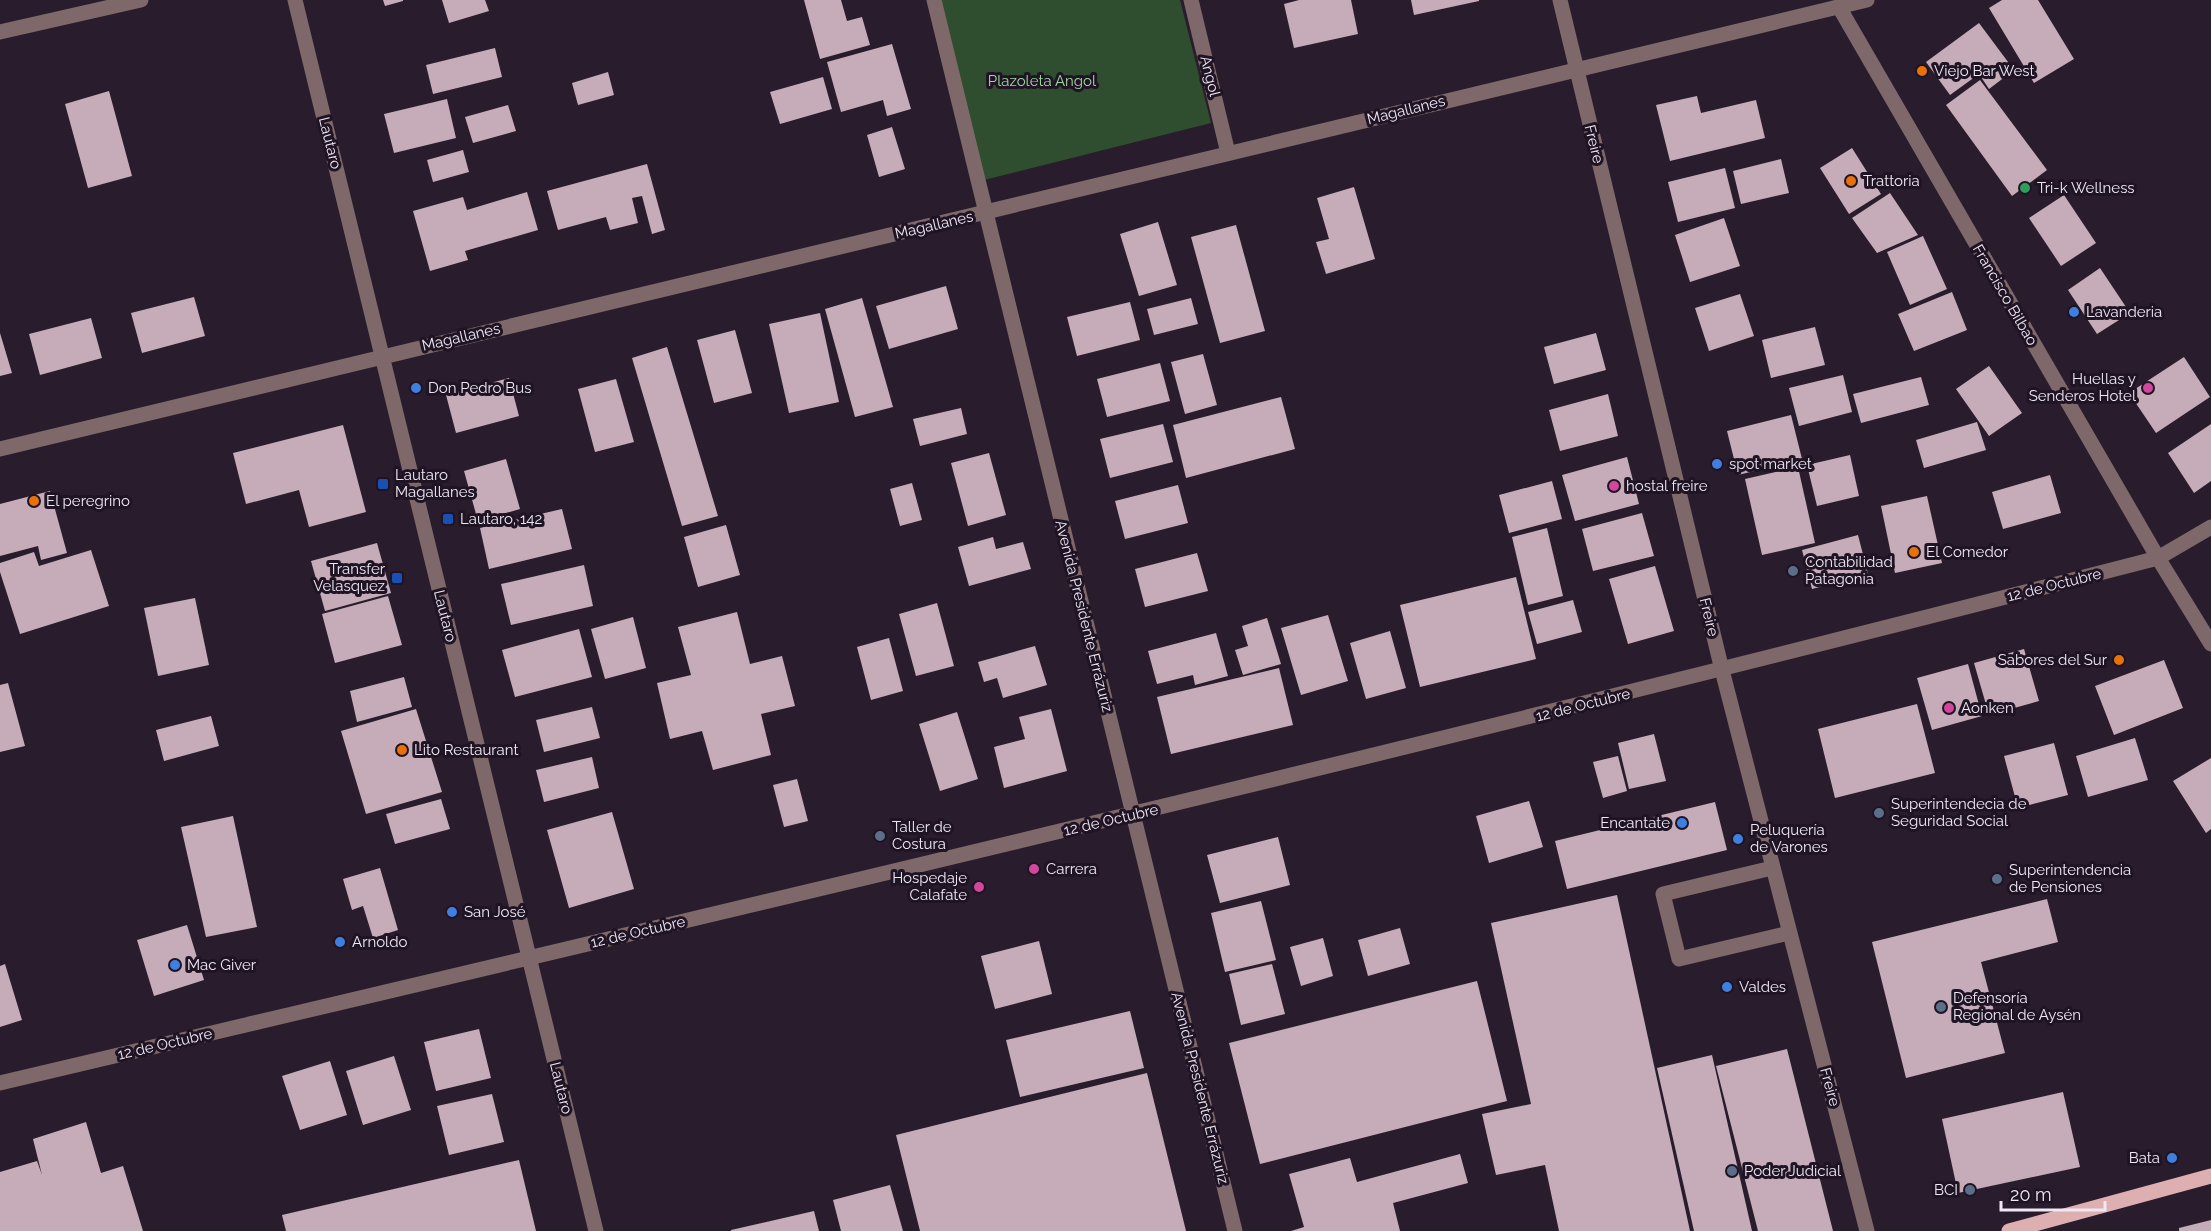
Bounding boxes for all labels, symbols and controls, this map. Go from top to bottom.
street label: Angol [1196,54,1224,99]
place label: Viejo Bar West [1934,62,2035,80]
marker: Viejo Bar West [1915,64,1929,78]
park label: Plazoleta Angol [988,72,1097,90]
street label: Magallanes [1365,92,1447,128]
street label: Lautaro [315,115,345,171]
street label: Freire [1581,123,1608,165]
place label: Trattoria [1863,172,1920,190]
marker: Trattoria [1844,174,1858,188]
place label: Tri-k Wellness [2037,179,2135,197]
marker: Tri-k Wellness [2018,181,2032,195]
street label: Magallanes [893,207,975,243]
street label: Francisco Bilbao [1969,241,2041,349]
place label: Lavanderia [2086,303,2162,321]
marker: Lavanderia [2067,305,2081,319]
street label: Magallanes [420,319,502,355]
place label: Huellas y Senderos Hotel [2029,370,2137,405]
place label: Don Pedro Bus [428,379,531,397]
marker: Don Pedro Bus [409,381,423,395]
marker: Huellas y Senderos Hotel [2141,381,2155,395]
place label: spot market [1729,455,1812,473]
marker: spot market [1710,457,1724,471]
place label: Lautaro Magallanes [395,466,475,501]
marker: Lautaro Magallanes [376,477,390,491]
place label: hostal freire [1626,477,1708,495]
marker: hostal freire [1607,479,1621,493]
place label: El peregrino [46,492,130,510]
marker: El peregrino [27,494,41,508]
place label: Lautaro, 142 [460,510,542,528]
marker: Lautaro, 142 [441,512,455,526]
street label: Avenida Presidente Errázuriz [1051,518,1117,714]
place label: El Comedor [1926,543,2009,561]
marker: El Comedor [1907,545,1921,559]
place label: Contabilidad Patagonia [1805,553,1893,588]
place label: Transfer Velasquez [313,560,386,595]
marker: Contabilidad Patagonia [1786,564,1800,578]
street label: 12 de Octubre [2005,565,2103,605]
marker: Transfer Velasquez [390,571,404,585]
street label: Lautaro [430,588,460,644]
street label: Freire [1696,596,1723,638]
place label: Sabores del Sur [1998,651,2108,669]
marker: Sabores del Sur [2112,653,2126,667]
street label: 12 de Octubre [1534,685,1632,725]
place label: Aonken [1961,699,2014,717]
marker: Aonken [1942,701,1956,715]
place label: Lito Restaurant [414,741,518,759]
marker: Lito Restaurant [395,743,409,757]
place label: Superintendecia de Seguridad Social [1891,795,2027,830]
street label: 12 de Octubre [1062,800,1160,840]
marker: Superintendecia de Seguridad Social [1872,806,1886,820]
place label: Encantate [1600,814,1670,832]
marker: Encantate [1675,816,1689,830]
place label: Taller de Costura [892,818,952,853]
place label: Peluquería de Varones [1750,821,1828,856]
marker: Taller de Costura [873,829,887,843]
marker: Peluquería de Varones [1731,832,1745,846]
place label: Carrera [1046,860,1097,878]
place label: Superintendencia de Pensiones [2009,861,2131,896]
marker: Carrera [1027,862,1041,876]
place label: Hospedaje Calafate [892,869,967,904]
marker: Superintendencia de Pensiones [1990,872,2004,886]
marker: Hospedaje Calafate [972,880,986,894]
place label: San José [464,903,526,921]
marker: San José [445,905,459,919]
street label: 12 de Octubre [589,912,687,952]
place label: Arnoldo [352,933,407,951]
marker: Arnoldo [333,935,347,949]
place label: Mac Giver [187,956,257,974]
marker: Mac Giver [168,958,182,972]
place label: Valdes [1739,978,1786,996]
marker: Valdes [1720,980,1734,994]
place label: Defensoría Regional de Aysén [1953,989,2081,1024]
street label: Avenida Presidente Errázuriz [1167,990,1233,1186]
marker: Defensoría Regional de Aysén [1934,1000,1948,1014]
street label: 12 de Octubre [116,1024,214,1064]
street label: Lautaro [546,1060,576,1116]
street label: Freire [1816,1066,1844,1108]
place label: Bata [2129,1149,2160,1167]
marker: Bata [2165,1151,2179,1165]
place label: Poder Judicial [1744,1162,1842,1180]
marker: Poder Judicial [1725,1164,1739,1178]
scale bar [2001,1174,2104,1212]
place label: BCI [1934,1181,1958,1199]
marker: BCI [1963,1183,1977,1197]
text: 20 m [2010,1184,2052,1205]

